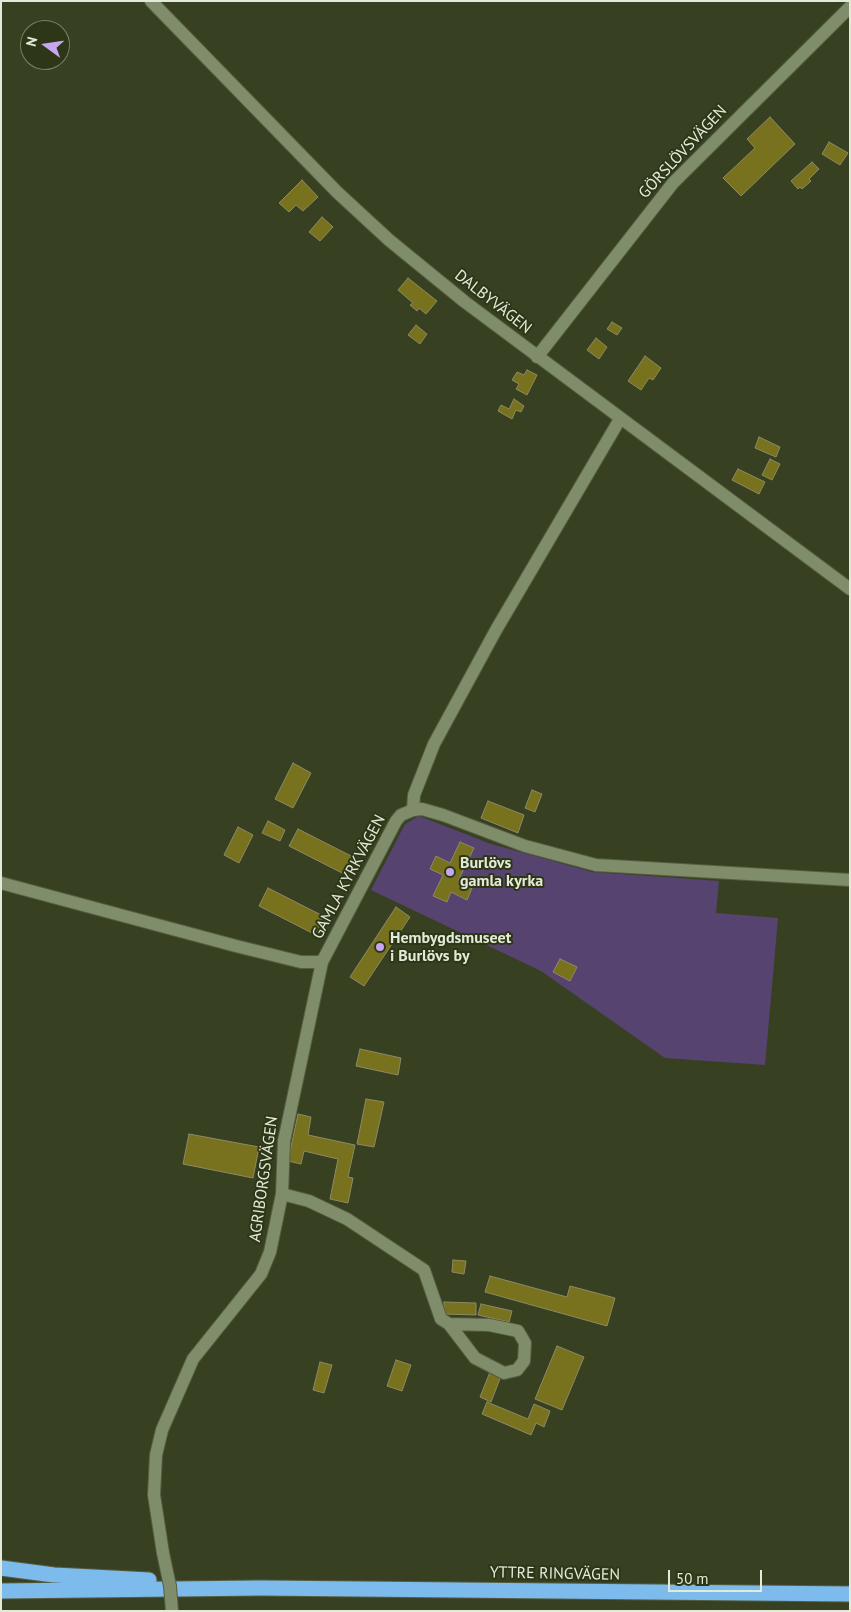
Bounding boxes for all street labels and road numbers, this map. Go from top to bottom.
street label: GÖRSLÖVSVÄGEN [635,101,731,203]
street label: DALBYVÄGEN [451,266,535,338]
street label: GAMLA KYRKVÄGEN [308,812,390,942]
street label: AGRIBORGSVÄGEN [246,1115,282,1243]
street label: YTTRE RINGVÄGEN [490,1563,620,1585]

